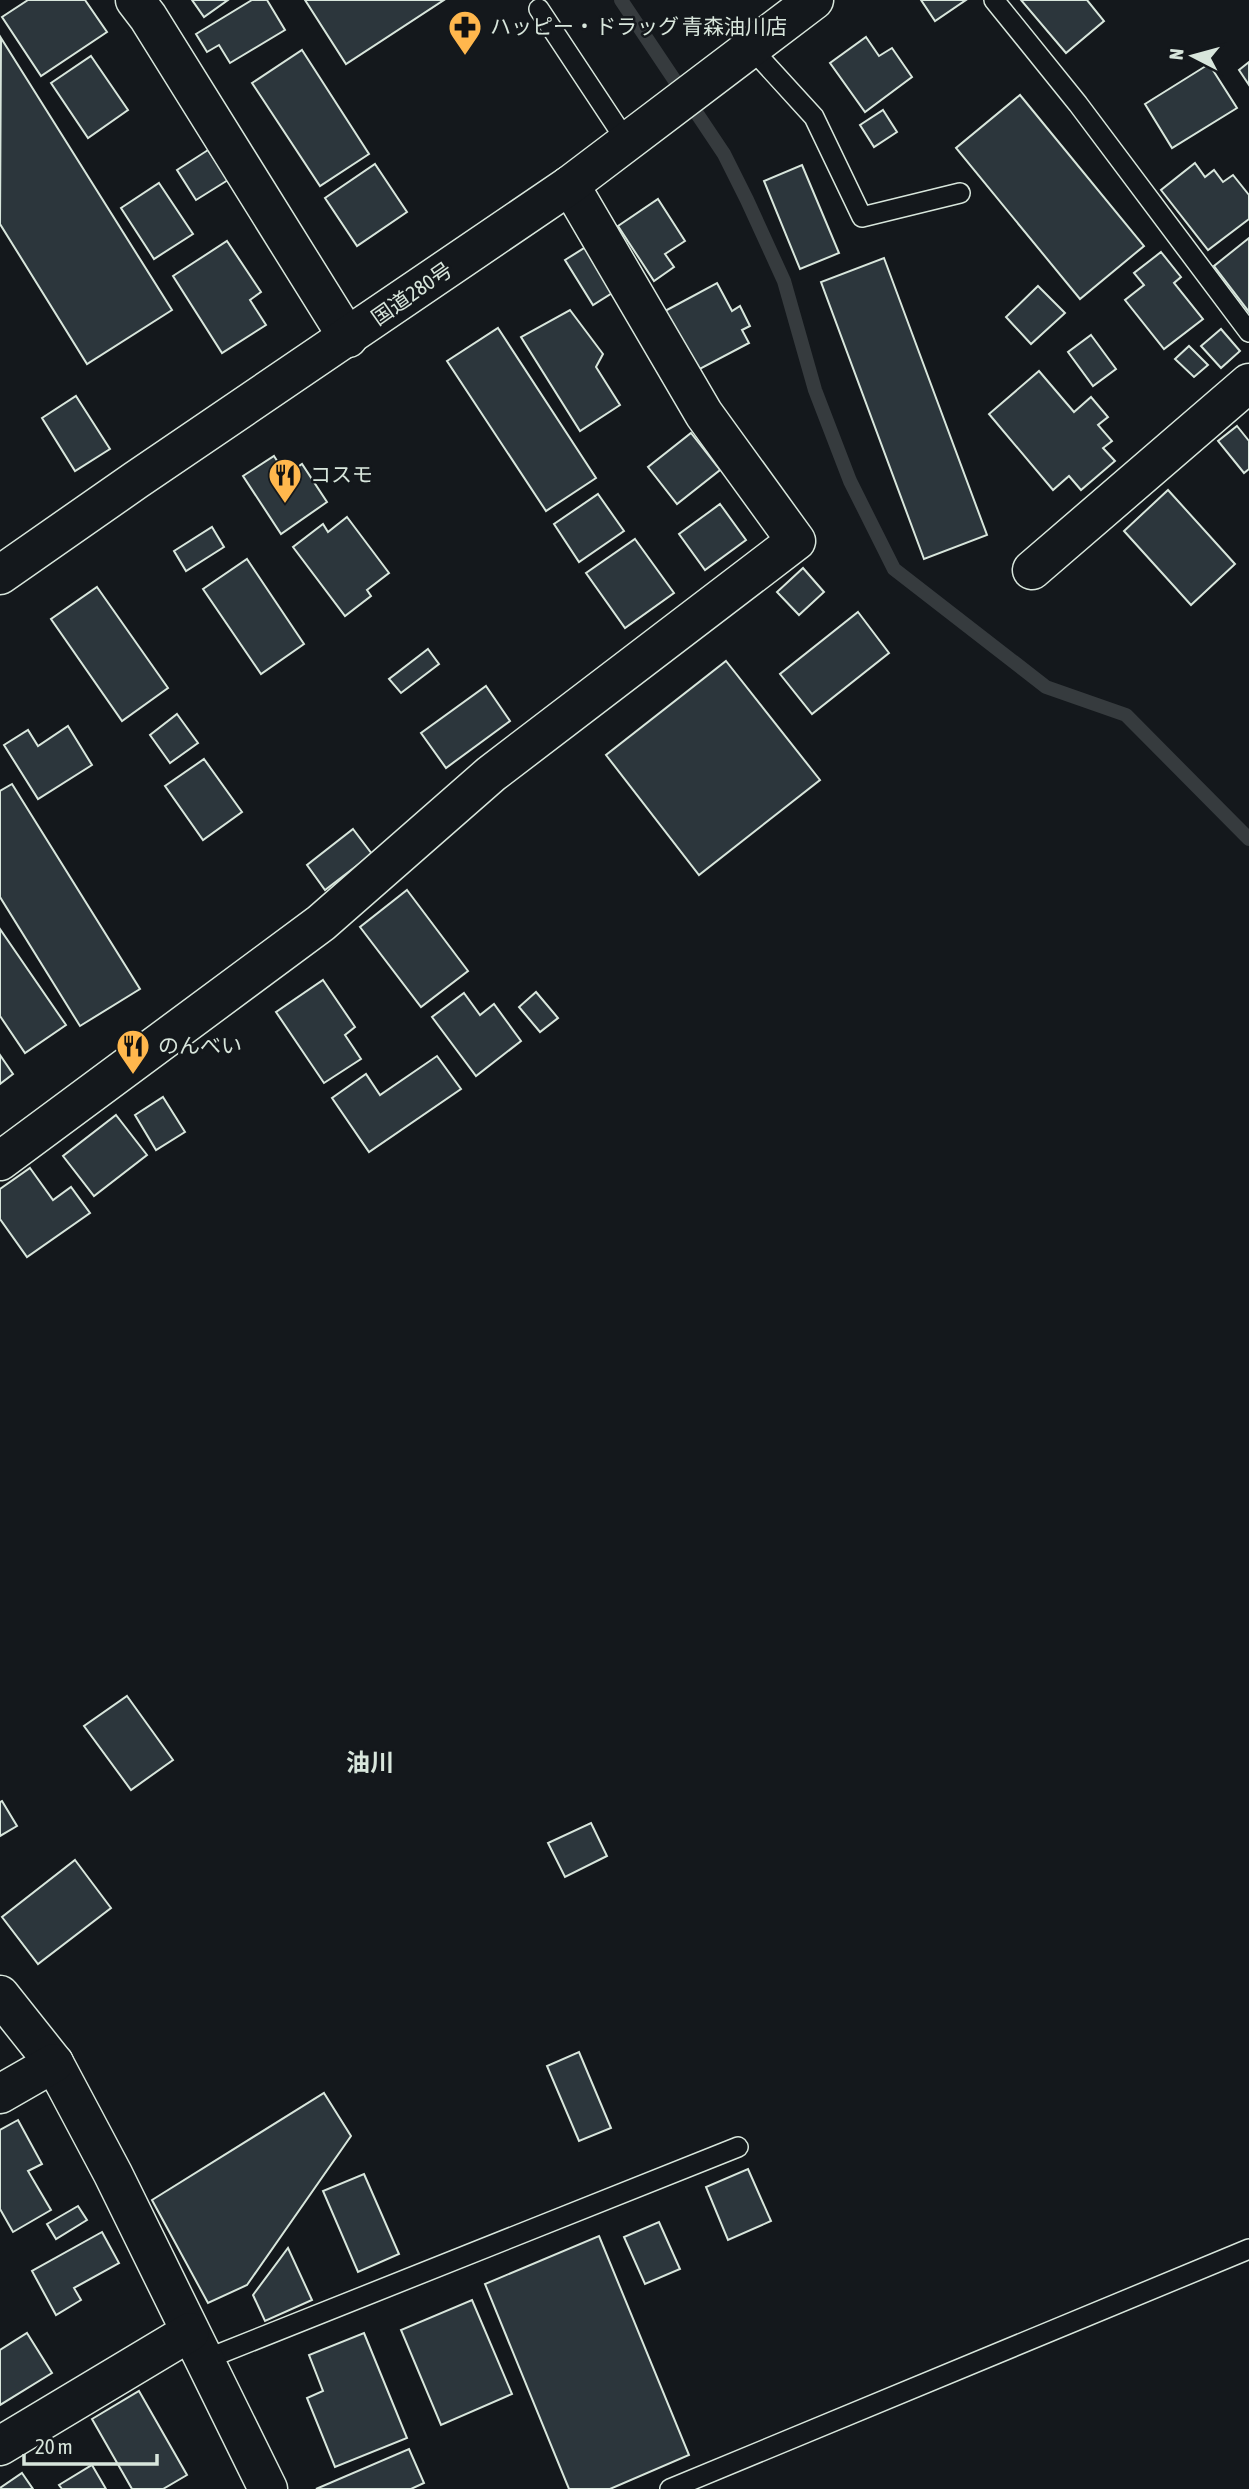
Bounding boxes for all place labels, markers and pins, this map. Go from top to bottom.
pharmacy icon: ハッピー・ドラッグ 青森油川店 [446,8,484,57]
place label: ハッピー・ドラッグ 青森油川店 [490,14,787,38]
restaurant icon: コスモ [266,456,304,505]
place label: コスモ [310,462,373,486]
restaurant icon: のんべい [114,1027,152,1076]
place label: のんべい [158,1033,242,1057]

